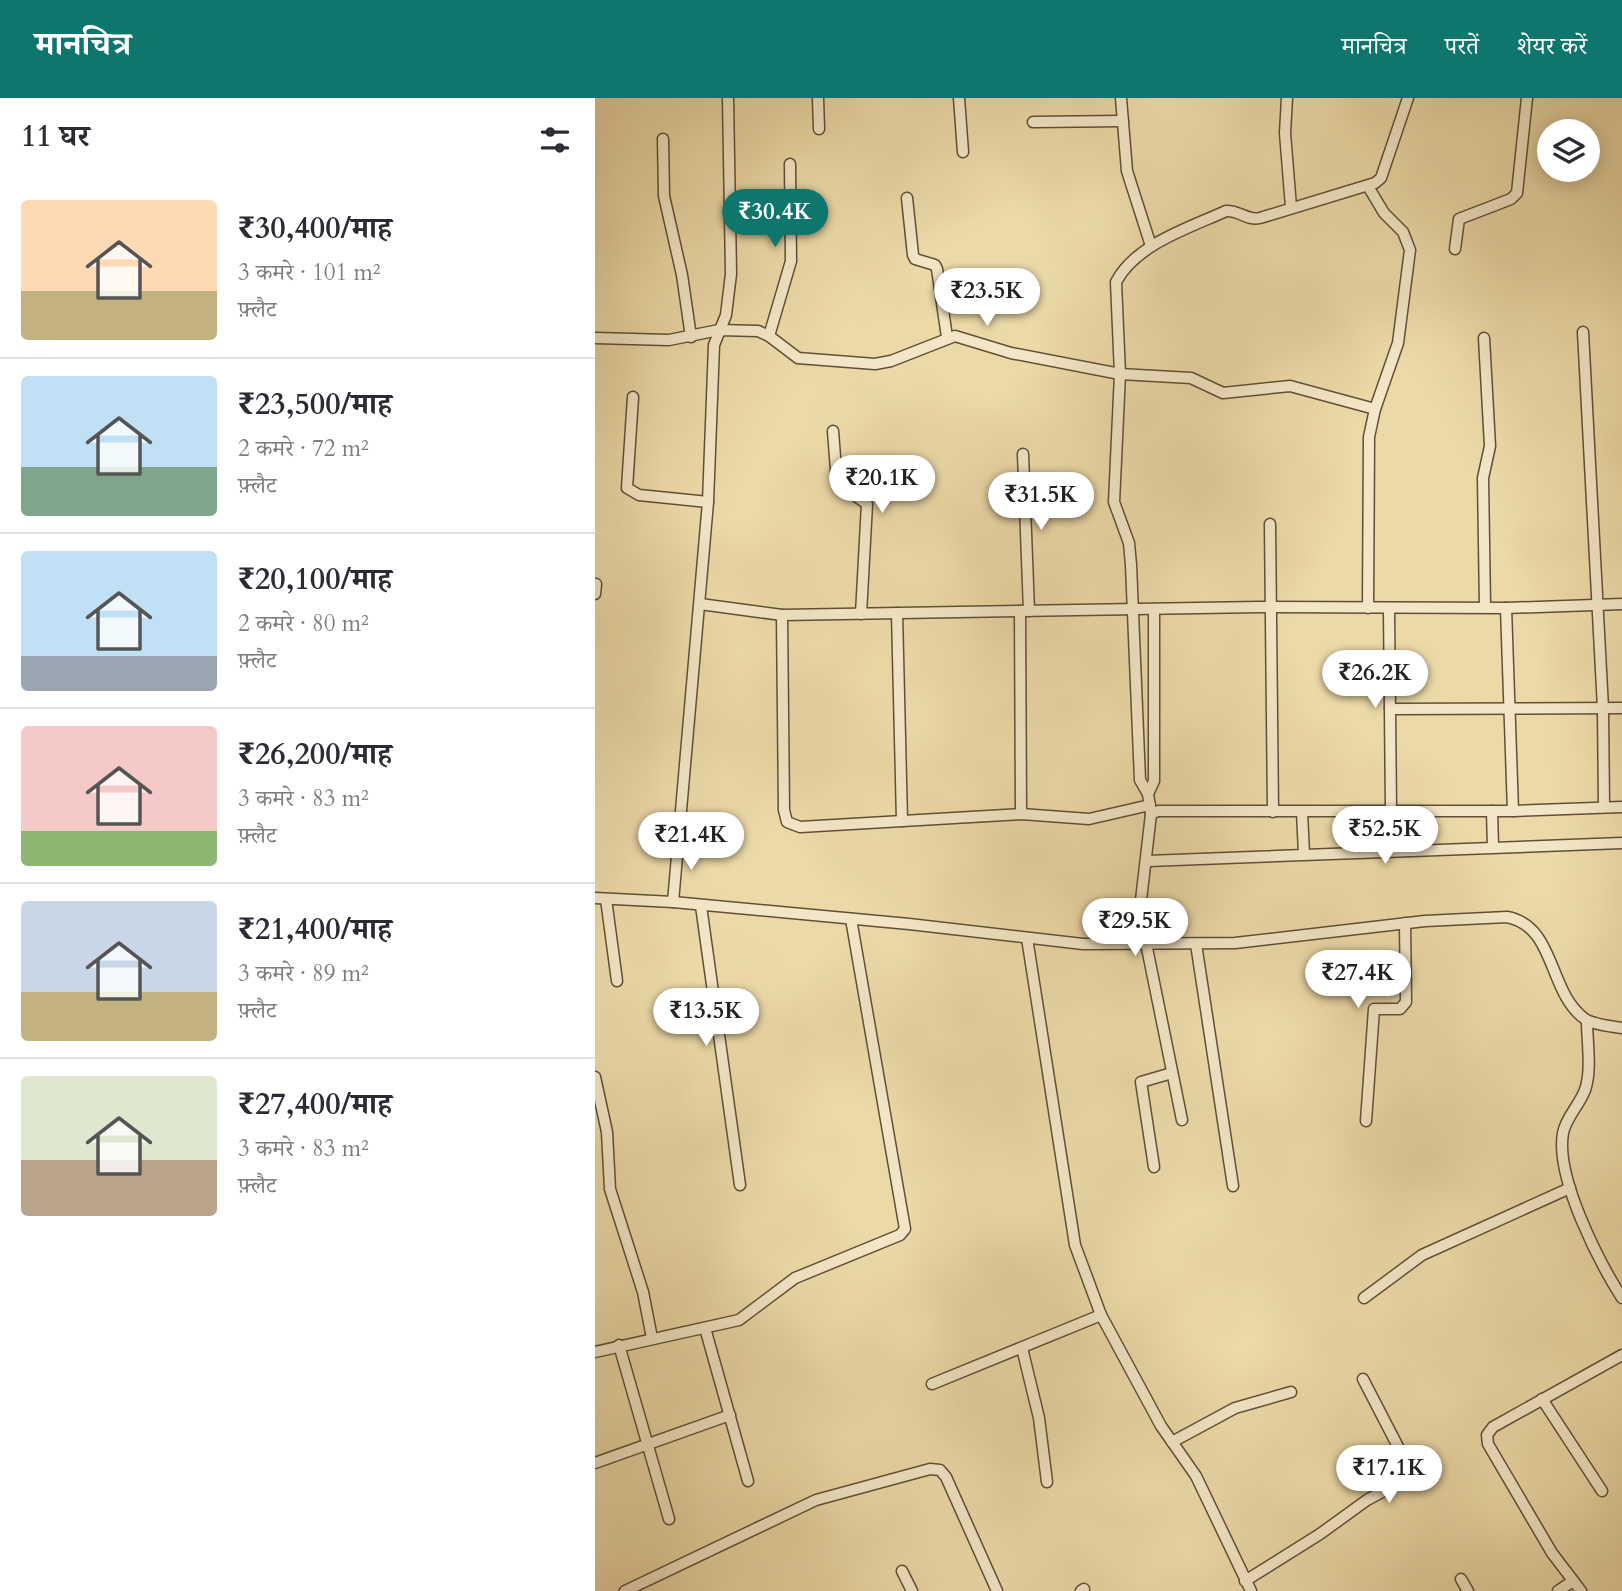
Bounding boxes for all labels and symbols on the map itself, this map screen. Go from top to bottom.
pin: ₹30.4K [718,190,832,249]
pin: ₹23.5K [930,268,1044,328]
pin: ₹20.1K [825,456,939,515]
pin: ₹31.5K [984,472,1098,532]
pin: ₹26.2K [1318,650,1432,710]
pin: ₹52.5K [1328,806,1442,866]
pin: ₹21.4K [634,812,748,872]
pin: ₹29.5K [1078,898,1192,958]
pin: ₹27.4K [1301,950,1415,1010]
pin: ₹13.5K [649,988,763,1048]
pin: ₹17.1K [1332,1446,1446,1505]

